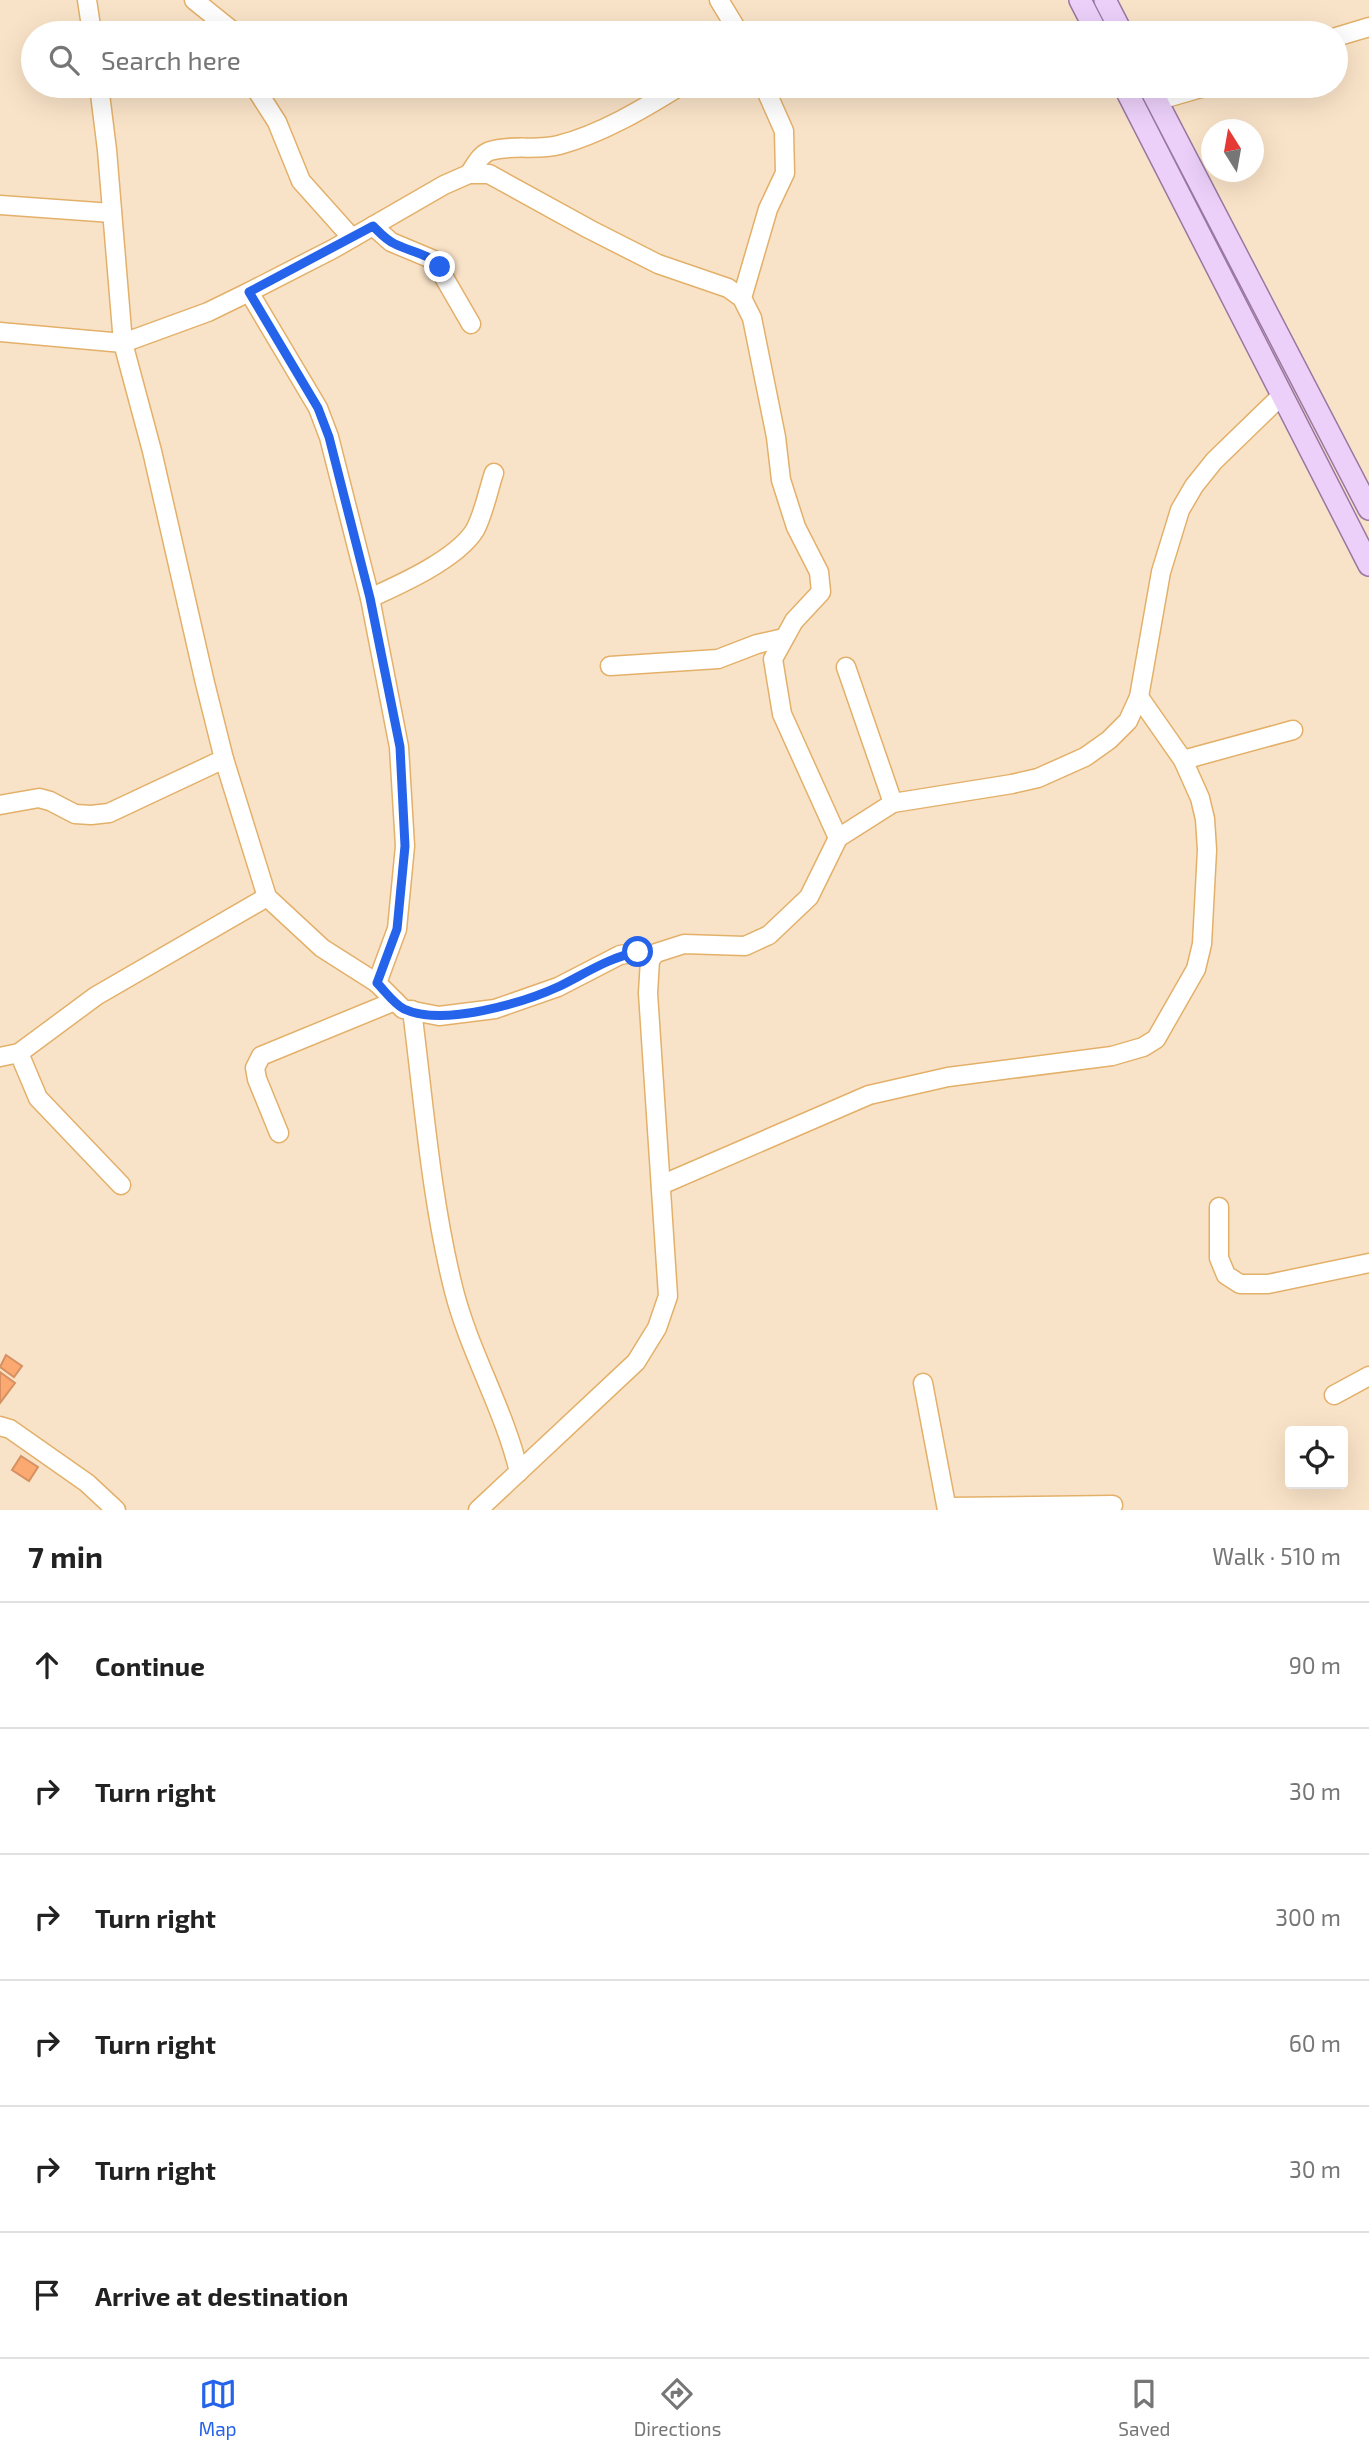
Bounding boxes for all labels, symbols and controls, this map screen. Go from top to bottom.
search box [21,21,1348,98]
icon: search [45,41,83,79]
text: Search here [101,44,241,75]
north arrow [1201,119,1264,182]
route end [424,251,455,282]
route start [622,936,653,967]
map controls [1285,1426,1348,1489]
button: locate [1285,1426,1348,1489]
text: 7 min [28,1538,103,1574]
text: Walk · 510 m [1212,1542,1341,1570]
icon: ahead [28,1646,66,1684]
text: Continue [95,1650,205,1681]
text: 90 m [1289,1651,1341,1679]
icon: right [28,1772,66,1810]
text: Turn right [95,1776,216,1807]
text: 30 m [1289,1777,1341,1805]
icon: right [28,1898,66,1936]
text: Turn right [95,1902,216,1933]
text: 300 m [1275,1903,1341,1931]
icon: right [28,2024,66,2062]
text: Turn right [95,2028,216,2059]
text: 60 m [1289,2029,1341,2057]
icon: right [28,2150,66,2188]
text: Turn right [95,2154,216,2185]
text: 30 m [1289,2155,1341,2183]
icon: arrive [28,2276,66,2314]
text: Arrive at destination [95,2280,348,2311]
tab: Map [199,2375,237,2440]
tab: Directions [634,2375,721,2440]
tab: Saved [1118,2375,1170,2440]

